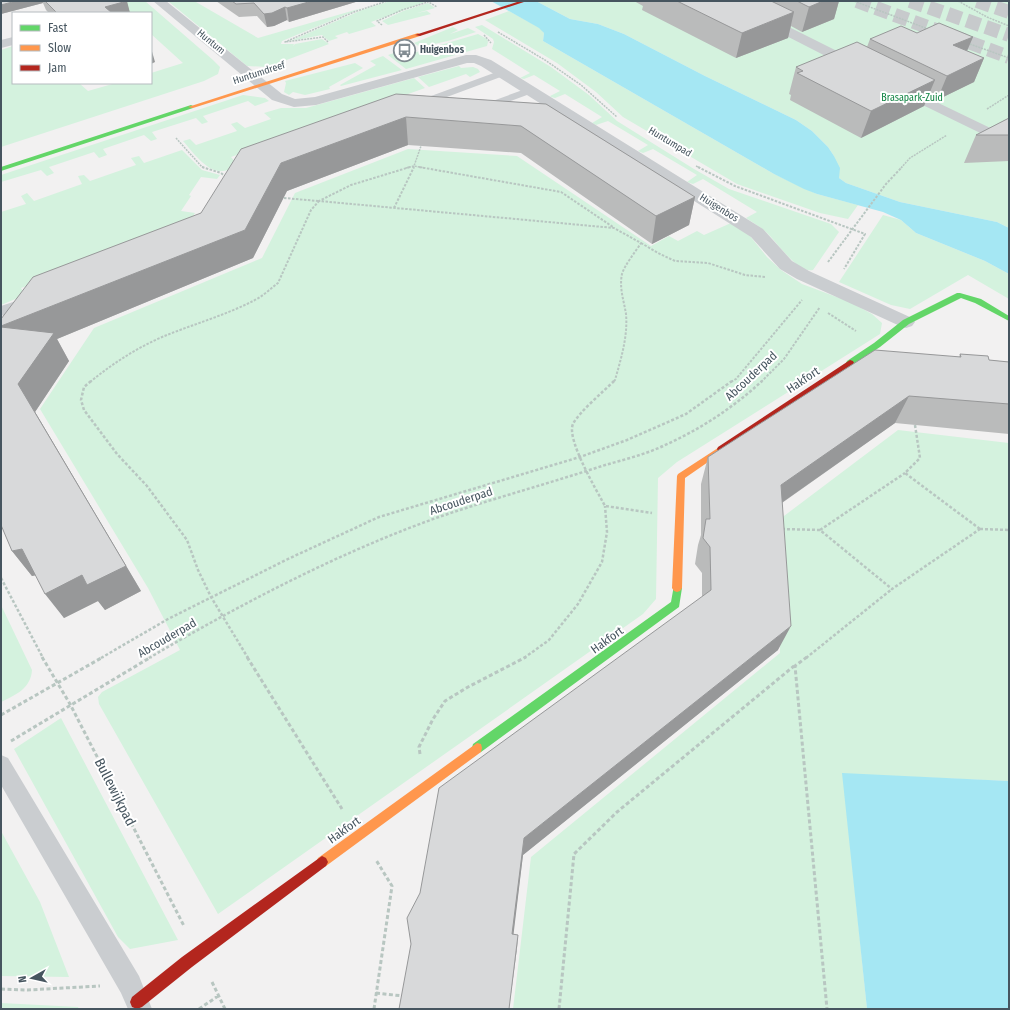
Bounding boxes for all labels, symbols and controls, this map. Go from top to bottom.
legend [12,12,152,84]
text: Fast [48,21,67,35]
street label: Huntum [194,27,228,57]
bus stop icon: Huigenbos [392,37,418,63]
text: Slow [48,41,71,55]
place label: Huigenbos [420,44,465,56]
street label: Huntumdreef [231,59,288,87]
text: Jam [48,61,66,75]
park label: Brasapark-Zuid [881,92,943,104]
street label: Huntumpad [646,124,694,160]
street label: Huigenbos [697,191,741,225]
street label: Abcouderpad [722,349,780,403]
street label: Hakfort [784,364,822,396]
street label: Abcouderpad [428,484,494,518]
street label: Abcouderpad [135,616,199,660]
street label: Hakfort [588,624,626,656]
street label: Bullewijkpad [91,755,139,829]
street label: Hakfort [325,814,363,846]
north arrow [12,958,52,998]
text: N [16,975,29,983]

